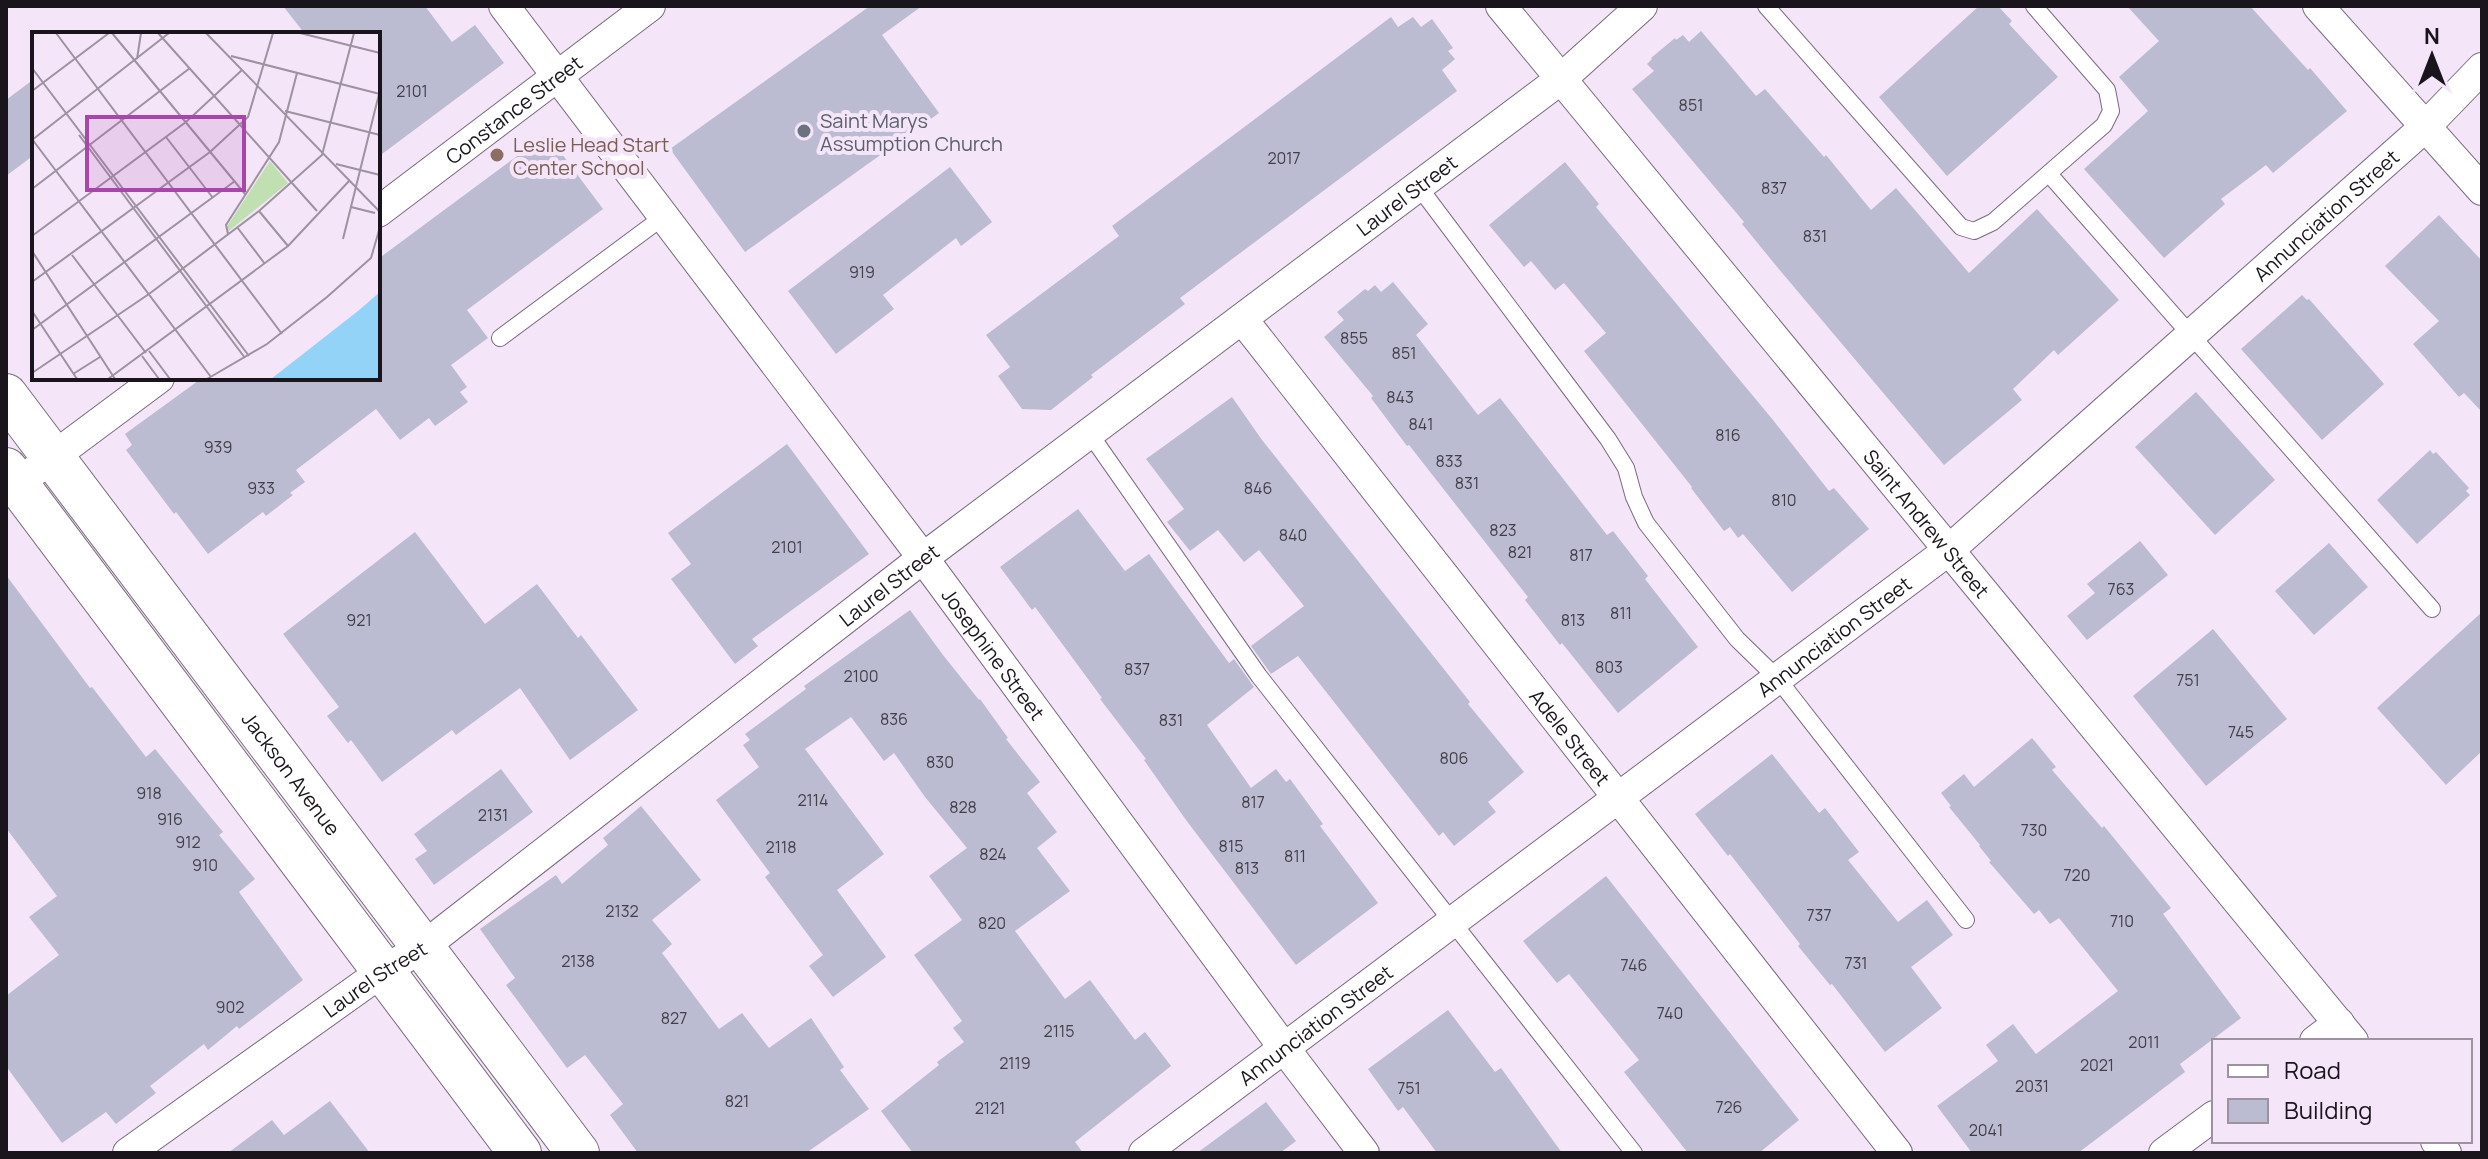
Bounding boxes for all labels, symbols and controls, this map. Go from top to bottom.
north arrow [2392,16,2472,96]
text: N [2424,21,2440,51]
inset map [32,32,380,380]
street label: Constance Street [440,49,587,170]
house number: 2101 [396,80,428,102]
house number: 851 [1679,94,1703,116]
place label: Saint Marys Assumption Church [820,107,1003,157]
marker: Saint Marys Assumption Church [795,122,813,140]
place label: Leslie Head Start Center School [513,131,669,181]
street label: Annunciation Street [2247,143,2404,287]
marker: Leslie Head Start Center School [488,146,506,164]
house number: 2017 [1267,147,1301,169]
street label: Laurel Street [1351,148,1462,242]
house number: 837 [1761,177,1787,199]
house number: 831 [1803,225,1827,247]
house number: 919 [849,261,875,283]
house number: 855 [1340,327,1368,349]
house number: 851 [1392,342,1416,364]
house number: 843 [1386,386,1414,408]
house number: 841 [1409,413,1433,435]
house number: 816 [1715,424,1741,446]
house number: 939 [204,436,232,458]
street label: Saint Andrew Street [1858,443,1996,603]
house number: 833 [1436,450,1462,472]
house number: 831 [1455,472,1479,494]
house number: 933 [247,477,275,499]
house number: 846 [1244,477,1272,499]
house number: 810 [1771,489,1797,511]
house number: 823 [1489,519,1517,541]
house number: 840 [1279,524,1307,546]
house number: 2101 [771,536,803,558]
street label: Laurel Street [833,537,944,632]
house number: 821 [1508,541,1532,563]
house number: 817 [1569,544,1593,566]
street label: Annunciation Street [1751,570,1916,703]
house number: 763 [2108,578,2134,600]
street label: Josephine Street [936,582,1051,725]
house number: 811 [1610,602,1632,624]
house number: 921 [346,609,372,631]
house number: 813 [1561,609,1585,631]
house number: 803 [1595,656,1623,678]
house number: 837 [1124,658,1150,680]
house number: 2100 [844,665,878,687]
house number: 751 [2176,669,2200,691]
street label: Adele Street [1524,683,1617,791]
street label: Jackson Avenue [236,706,347,841]
house number: 836 [880,708,908,730]
house number: 831 [1159,709,1183,731]
house number: 745 [2228,721,2254,743]
house number: 806 [1440,747,1468,769]
house number: 830 [926,751,954,773]
house number: 918 [136,782,162,804]
house number: 2114 [797,789,829,811]
house number: 817 [1241,791,1265,813]
house number: 828 [949,796,977,818]
house number: 2131 [478,804,508,826]
house number: 916 [157,808,183,830]
house number: 730 [2021,819,2047,841]
house number: 912 [175,831,201,853]
house number: 815 [1219,835,1243,857]
house number: 2118 [766,836,796,858]
house number: 824 [979,843,1007,865]
house number: 811 [1284,845,1306,867]
house number: 910 [192,854,218,876]
house number: 813 [1235,857,1259,879]
house number: 720 [2064,864,2090,886]
house number: 2132 [605,900,639,922]
house number: 737 [1807,904,1831,926]
house number: 710 [2110,910,2134,932]
house number: 820 [978,912,1006,934]
street label: Laurel Street [317,935,431,1023]
house number: 2138 [561,950,595,972]
house number: 731 [1844,952,1868,974]
house number: 746 [1621,954,1647,976]
street label: Annunciation Street [1233,958,1398,1091]
house number: 902 [216,996,244,1018]
house number: 740 [1657,1002,1683,1024]
house number: 827 [661,1007,687,1029]
house number: 2115 [1044,1020,1074,1042]
house number: 2011 [2128,1031,2160,1053]
legend [2212,1039,2472,1143]
house number: 2119 [999,1052,1031,1074]
text: Road [2284,1053,2341,1086]
house number: 2021 [2080,1054,2114,1076]
house number: 2031 [2015,1075,2049,1097]
house number: 751 [1397,1077,1421,1099]
house number: 821 [725,1090,749,1112]
text: Building [2284,1093,2372,1126]
house number: 726 [1715,1096,1743,1118]
house number: 2121 [975,1097,1005,1119]
house number: 2041 [1969,1119,2003,1141]

